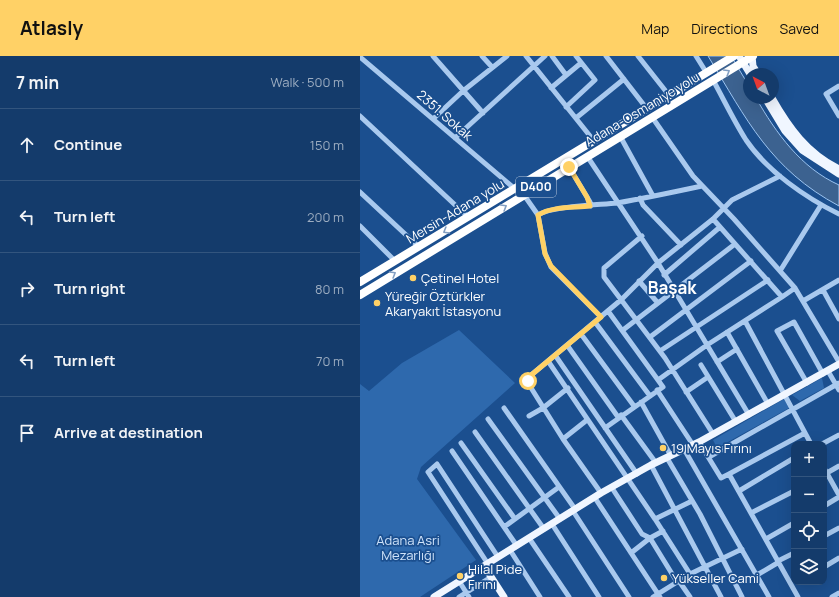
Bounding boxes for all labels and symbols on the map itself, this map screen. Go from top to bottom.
street label: Adana-Osmaniye yolu [581,68,703,150]
north arrow [743,68,779,104]
one-way arrow [723,69,730,76]
street label: 2351. Sokak [413,86,477,145]
route end [560,158,578,176]
street label: Mersin-Adana yolu [403,175,507,247]
road number: D400 [516,177,556,197]
one-way arrow [500,204,507,211]
one-way arrow [443,226,450,234]
place label: Çetinel Hotel [421,269,499,287]
one-way arrow [389,272,396,279]
marker: Çetinel Hotel [408,273,418,283]
district label: Başak [648,276,697,299]
place label: Yüreğir Öztürkler Akaryakıt İstasyonu [385,287,501,320]
marker: Yüreğir Öztürkler Akaryakıt İstasyonu [372,298,382,308]
route start [519,372,537,390]
place label: 19 Mayıs Fırını [671,439,752,457]
marker: 19 Mayıs Fırını [658,443,668,453]
park label: Adana Asri Mezarlığı [376,531,440,564]
place label: Hilal Pide Fırını [468,560,522,593]
place label: Yükseller Cami [672,569,759,587]
marker: Hilal Pide Fırını [455,571,465,581]
marker: Yükseller Cami [659,573,669,583]

